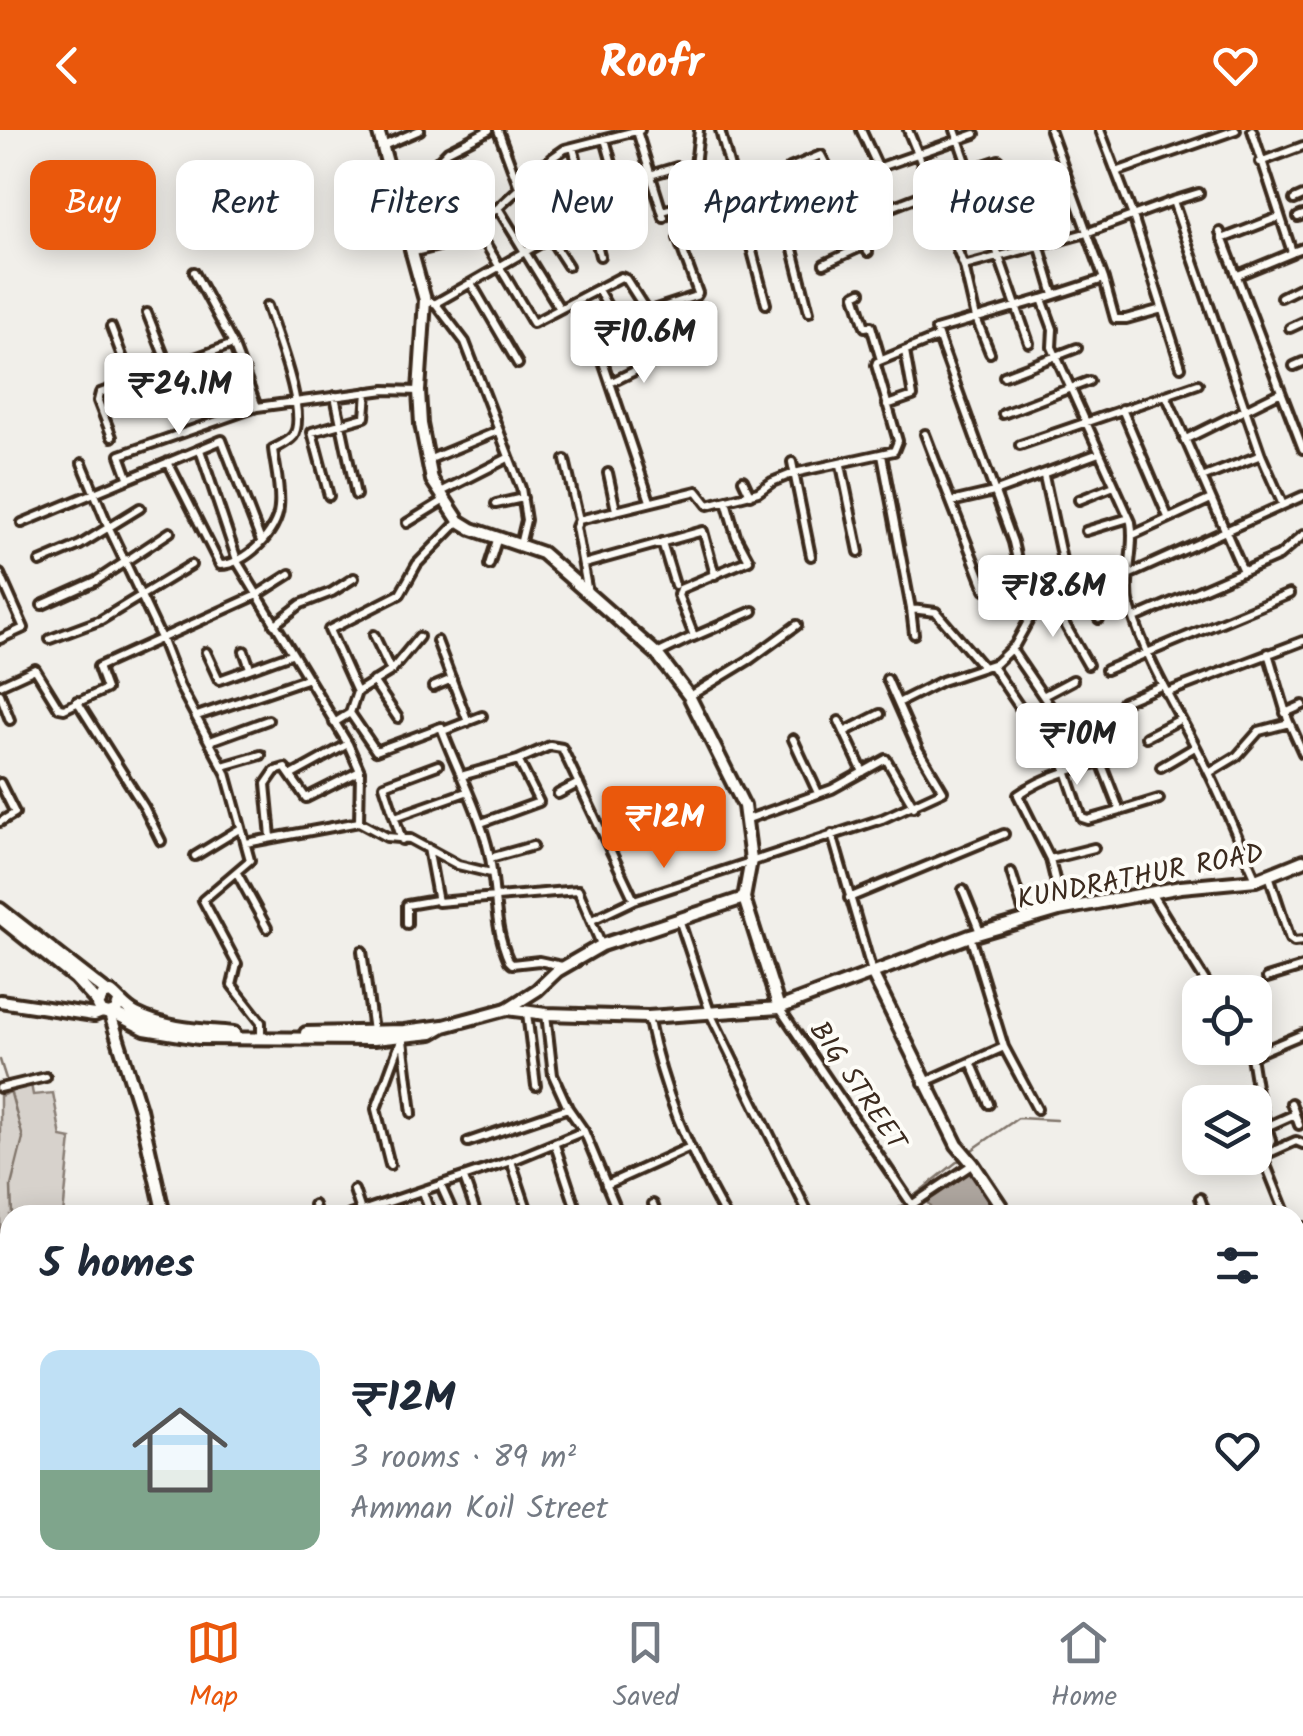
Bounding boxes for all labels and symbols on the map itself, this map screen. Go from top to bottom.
pin: ₹10.6M [563,301,725,386]
pin: ₹24.1M [98,353,260,438]
pin: ₹18.6M [972,555,1134,640]
pin: ₹10M [1018,703,1136,788]
pin: ₹12M [605,786,723,871]
street label: KUNDRATHUR ROAD [1013,831,1268,923]
street label: BIG STREET [797,1012,918,1162]

